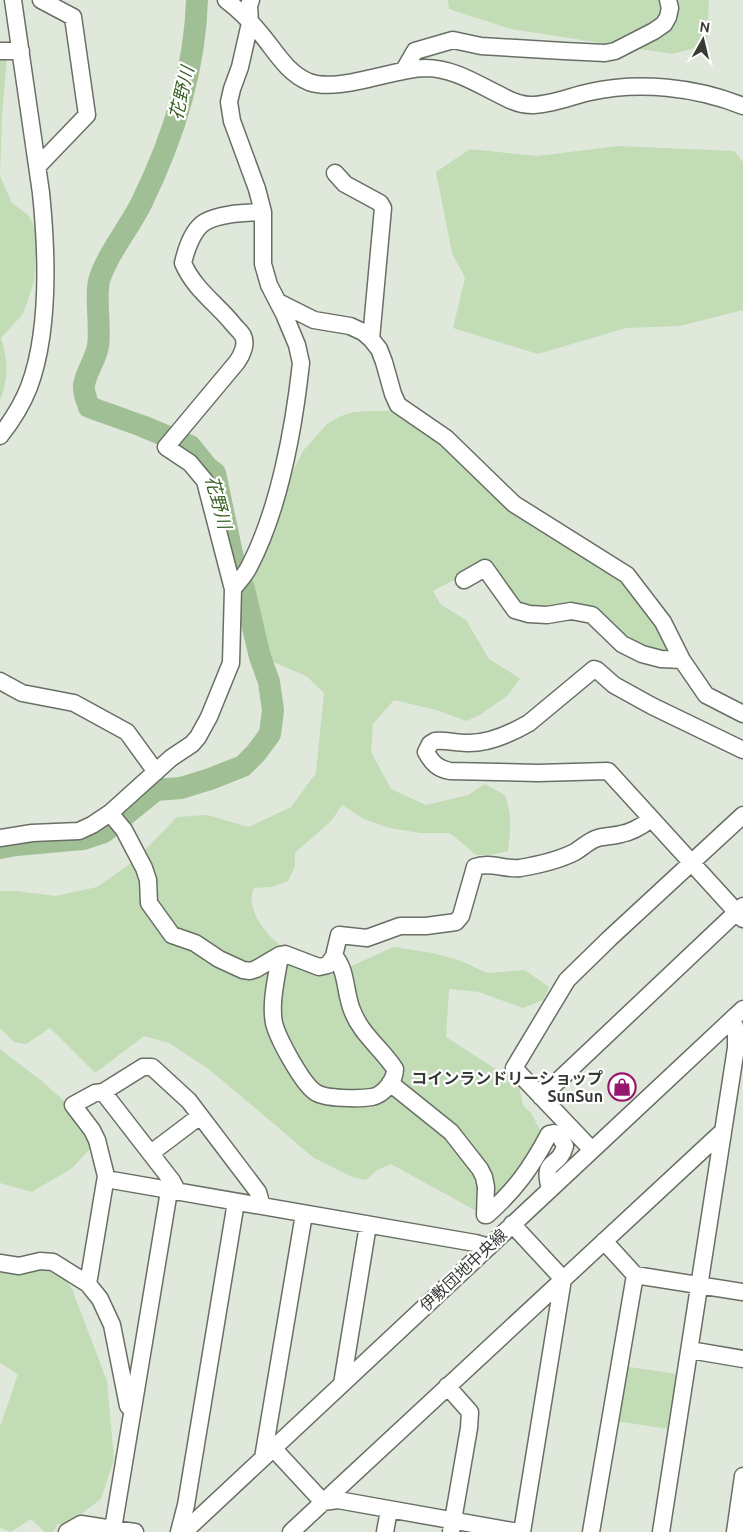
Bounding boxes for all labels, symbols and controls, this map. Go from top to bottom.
north arrow [678,15,728,65]
text: N [699,18,711,36]
water label: 花野川 [165,62,197,122]
water label: 花野川 [202,473,236,533]
place label: コインランドリーショップ SunSun [411,1069,603,1105]
shop icon: コインランドリーショップ SunSun [607,1072,637,1102]
street label: 伊敷団地中央線 [416,1225,510,1315]

